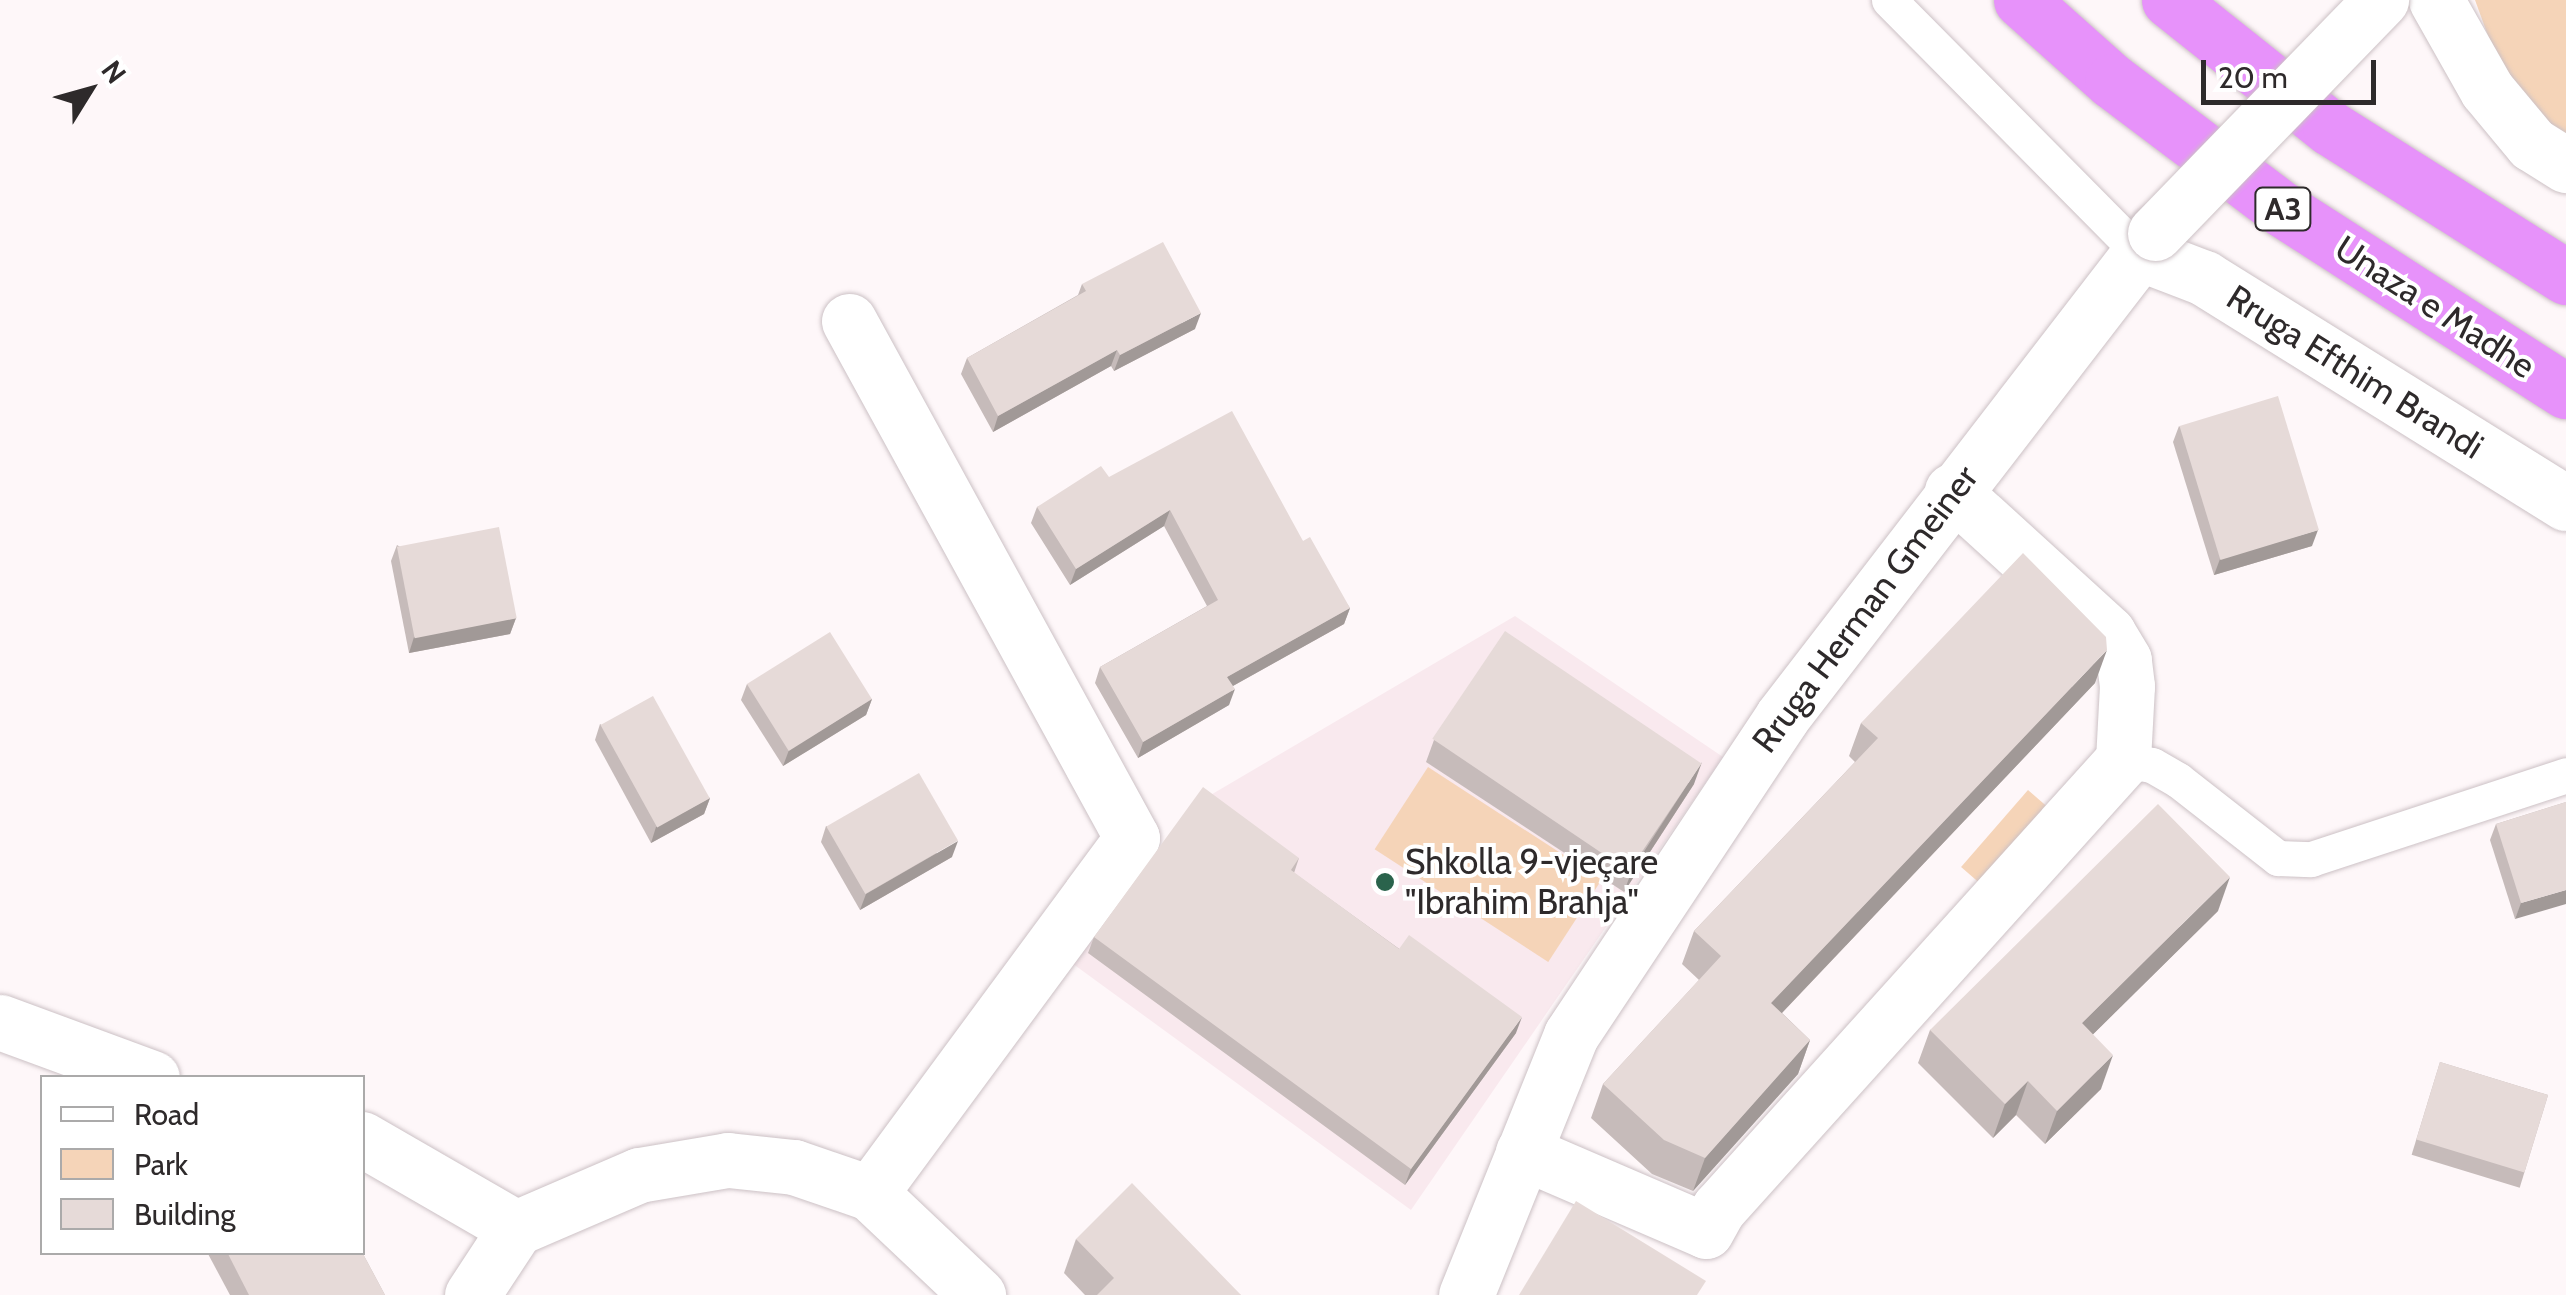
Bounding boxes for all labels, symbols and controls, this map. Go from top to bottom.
north arrow [40,40,140,140]
scale bar [2206,40,2381,102]
text: N [94,54,133,90]
text: 20 m [2218,59,2288,96]
road number: A3 [2253,182,2313,236]
street label: Unaza e Madhe [2327,227,2543,387]
street label: Rruga Efthim Brandi [2219,276,2491,468]
street label: Rruga Herman Gmeiner [1743,457,1987,761]
place label: Shkolla 9-vjeçare "Ibrahim Brahja" [1405,841,1658,923]
marker: Shkolla 9-vjeçare "Ibrahim Brahja" [1374,871,1396,893]
legend [40,1075,365,1255]
text: Road [134,1096,199,1133]
text: Park [134,1146,188,1183]
text: Building [134,1196,236,1233]

